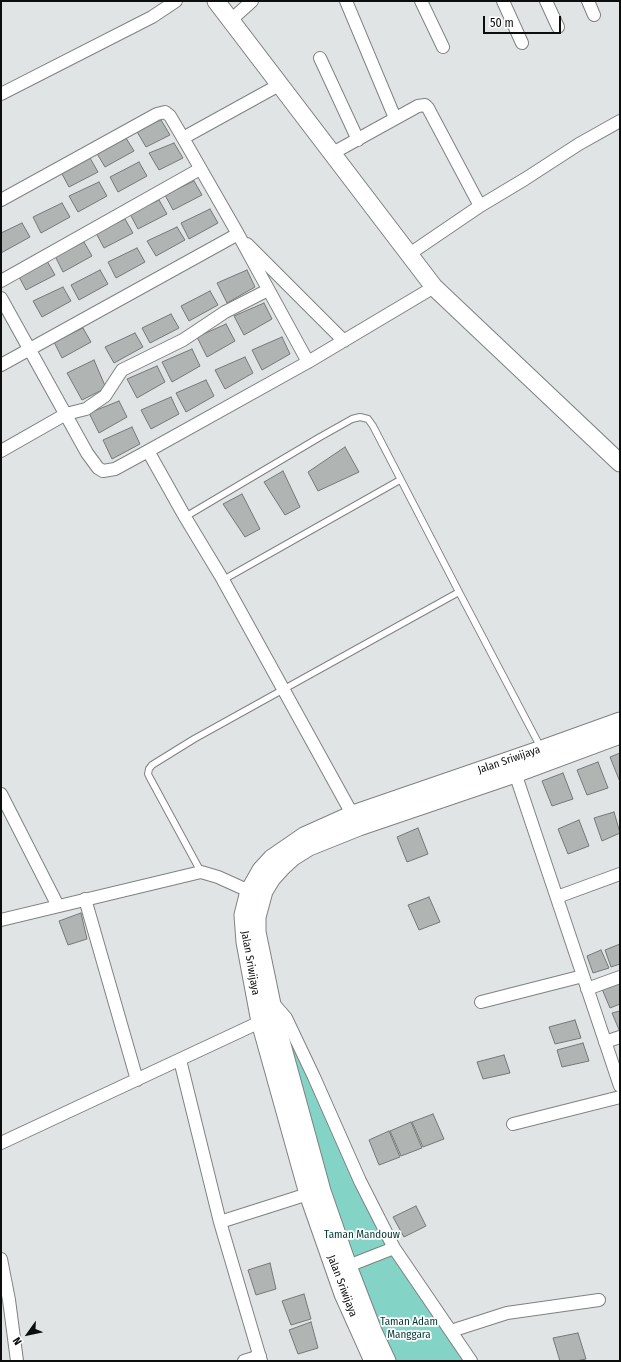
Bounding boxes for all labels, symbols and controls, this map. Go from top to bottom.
scale bar [485,8,563,34]
text: 50 m [490,16,514,30]
street label: Jalan Sriwijaya [476,743,542,777]
street label: Jalan Sriwijaya [238,930,262,996]
park label: Taman Mandouw [324,1228,400,1242]
street label: Jalan Sriwijaya [324,1253,360,1319]
north arrow [8,1314,48,1354]
park label: Taman Adam Manggara [380,1315,438,1341]
text: N [10,1335,25,1347]

